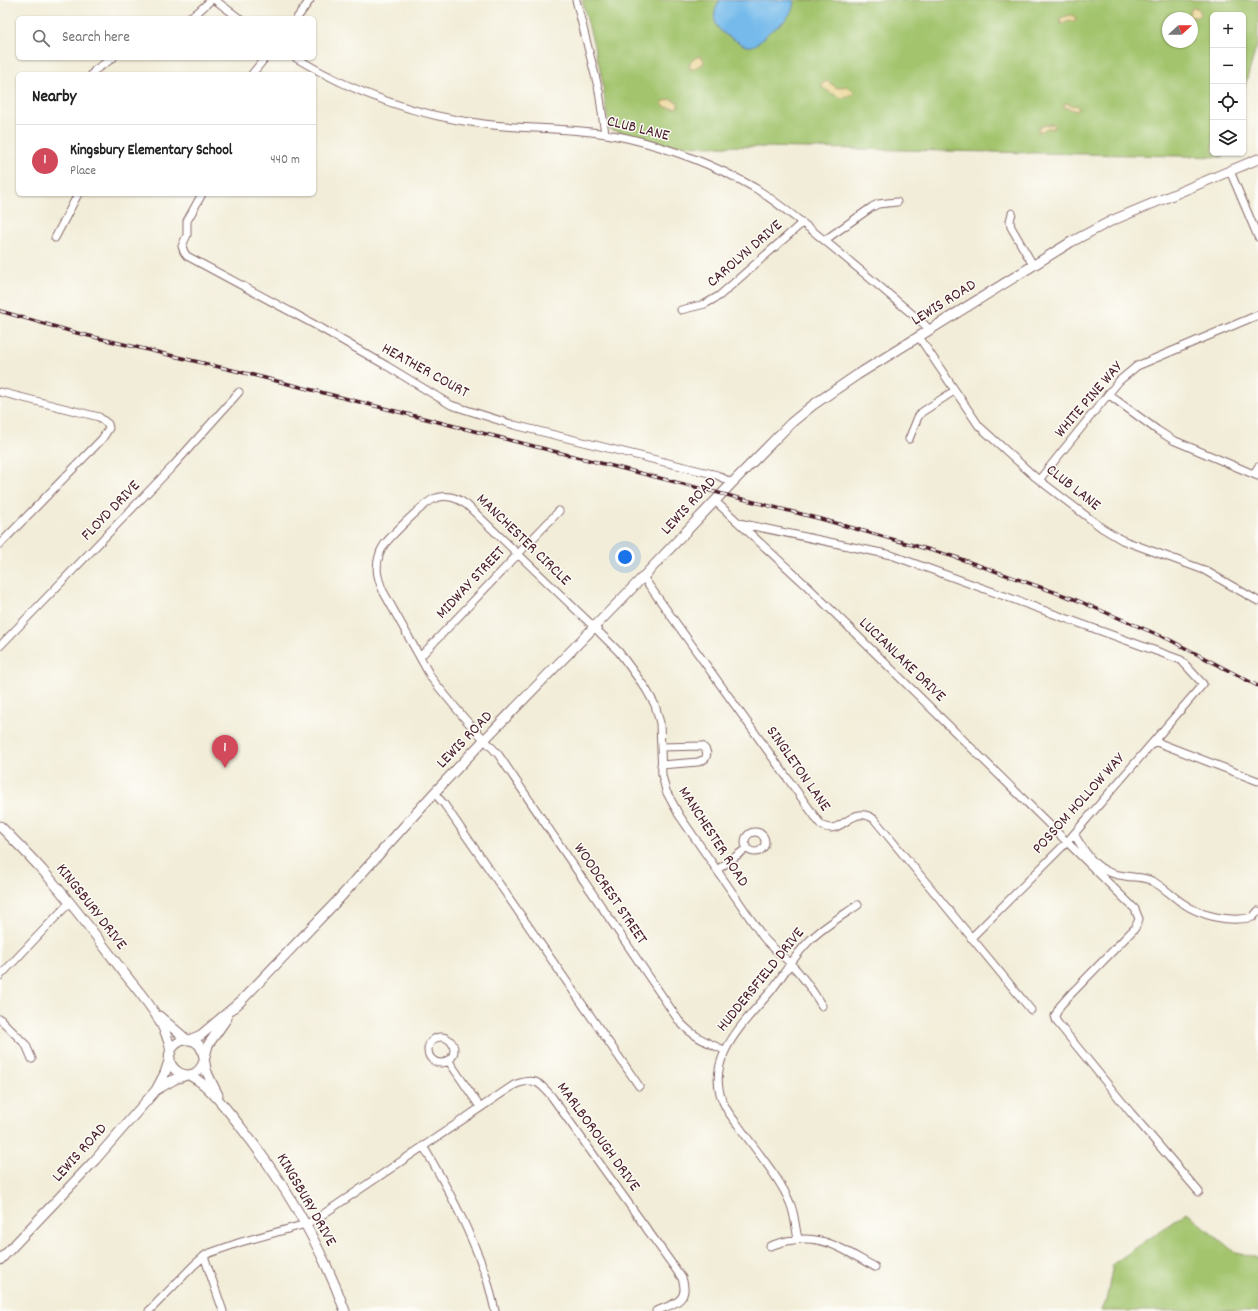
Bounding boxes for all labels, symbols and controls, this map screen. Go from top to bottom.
north arrow [1162,12,1198,48]
map controls [1210,12,1246,156]
button: + [1210,12,1246,48]
search box [16,16,316,60]
icon: search [30,27,52,49]
text: Search here [62,27,130,49]
button: − [1210,48,1246,84]
button: locate [1210,84,1246,120]
text: Nearby [32,86,76,110]
street label: CLUB LANE [604,110,672,148]
button: layers [1210,120,1246,156]
text: Kingsbury Elementary School [70,140,232,162]
text: 1 [44,151,46,170]
text: 440 m [270,151,300,170]
text: Place [70,162,96,181]
street label: CAROLYN DRIVE [702,214,788,293]
street label: LEWIS ROAD [907,274,981,332]
street label: HEATHER COURT [377,338,473,405]
street label: WHITE PINE WAY [1049,356,1129,443]
street label: CLUB LANE [1041,459,1106,517]
street label: LEWIS ROAD [656,472,722,540]
street label: FLOYD DRIVE [76,475,146,547]
street label: MANCHESTER CIRCLE [470,489,576,592]
street label: MIDWAY STREET [431,541,511,625]
your location [615,547,635,567]
street label: LUCIANLAKE DRIVE [853,612,951,708]
street label: LEWIS ROAD [431,706,499,774]
street label: SINGLETON LANE [760,722,836,817]
pin: 1 [212,735,238,768]
street label: POSSOM HOLLOW WAY [1027,748,1131,860]
street label: MANCHESTER ROAD [672,782,754,892]
street label: WOODCREST STREET [567,839,653,950]
street label: KINGSBURY DRIVE [50,859,133,956]
street label: HUDDERSFIELD DRIVE [712,922,811,1037]
street label: MARLBOROUGH DRIVE [551,1078,646,1197]
street label: LEWIS ROAD [47,1118,113,1188]
street label: KINGSBURY DRIVE [270,1149,342,1251]

